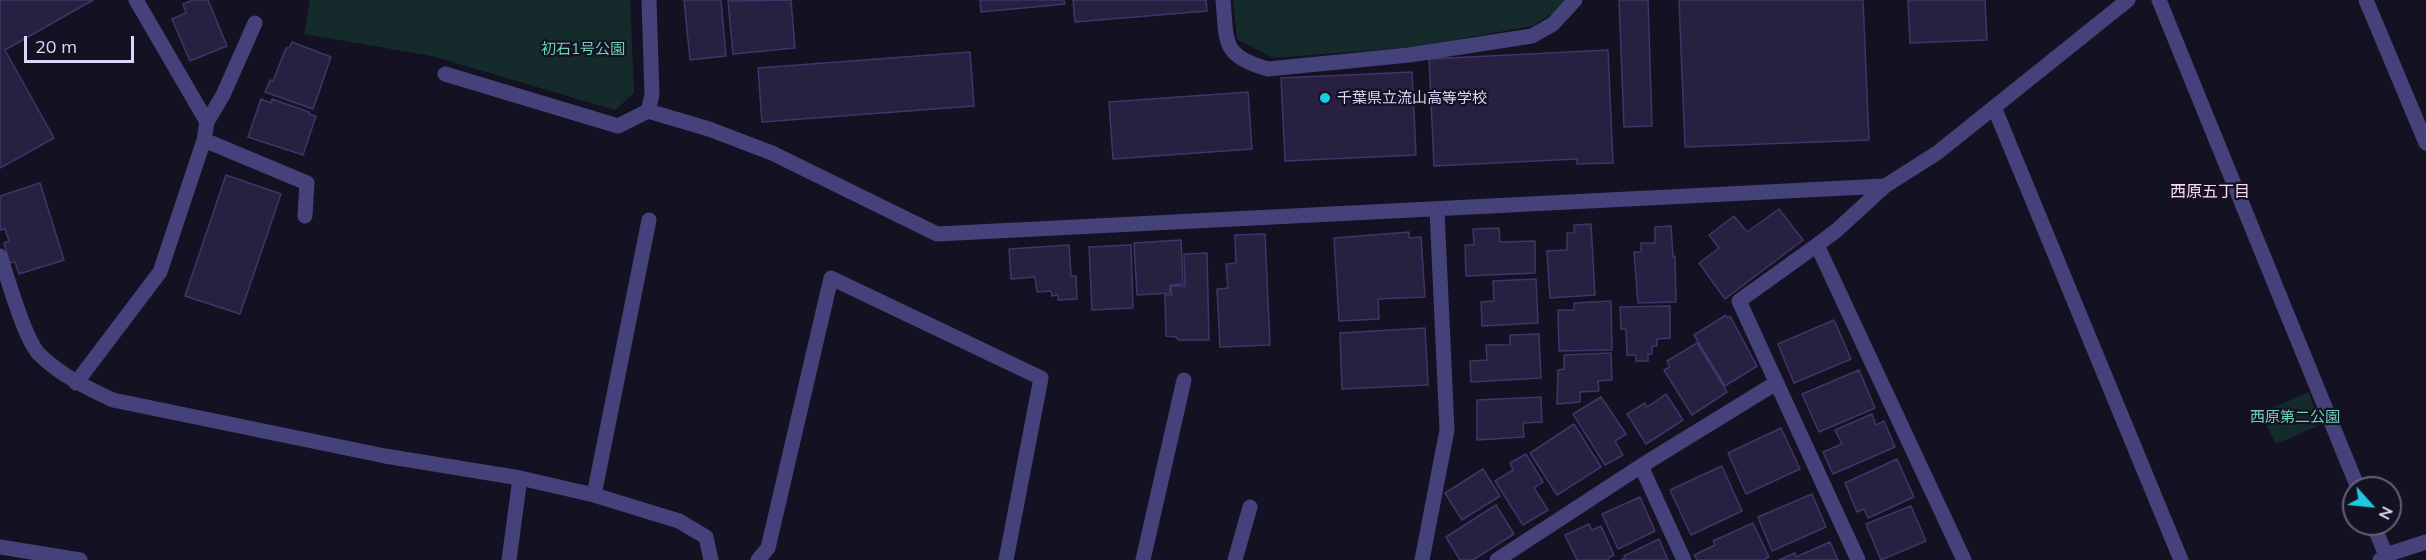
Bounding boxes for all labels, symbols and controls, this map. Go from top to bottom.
scale bar [27,24,136,62]
text: 20 m [35,35,77,58]
park label: 初石1号公園 [541,40,625,58]
place label: 千葉県立流山高等学校 [1337,89,1487,107]
marker: 千葉県立流山高等学校 [1318,91,1332,105]
district label: 西原五丁目 [2170,182,2250,202]
park label: 西原第二公園 [2250,408,2340,426]
north arrow [2342,476,2402,536]
text: N [2375,503,2398,523]

